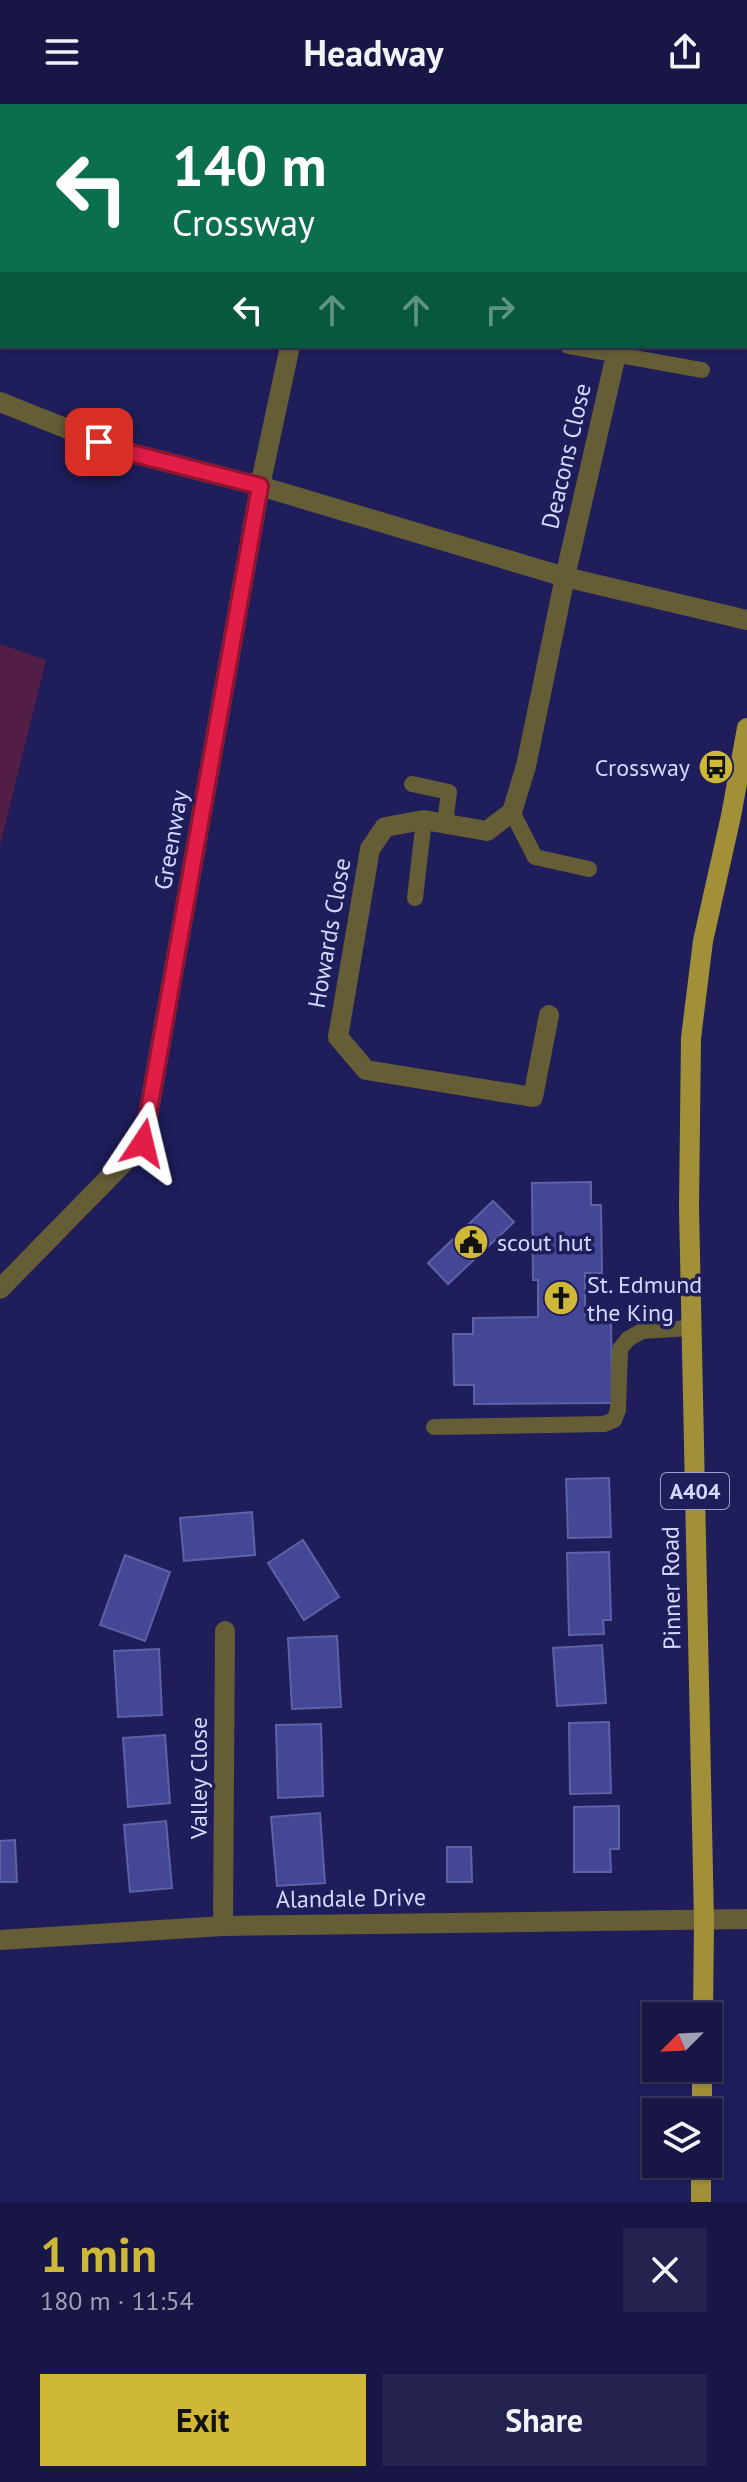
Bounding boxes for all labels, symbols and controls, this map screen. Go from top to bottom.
text: Headway [303,29,444,76]
icon: menu [40,30,84,74]
icon: share [663,30,707,74]
text: 140 m [172,129,327,201]
icon: left [40,136,144,240]
text: Crossway [172,199,315,246]
icon: left [226,288,270,332]
icon: ahead [310,288,354,332]
icon: ahead [394,288,438,332]
icon: right [478,288,522,332]
street label: Deacons Close [534,380,598,532]
pin [65,408,133,476]
icon: arrive [77,420,121,464]
bus stop icon: Crossway [697,748,735,786]
place label: Crossway [595,752,690,783]
street label: Greenway [147,788,195,892]
street label: Howards Close [301,856,357,1010]
position arrow [101,1101,185,1185]
public building icon: scout hut [452,1223,490,1261]
place label: scout hut [497,1227,592,1258]
place label: St. Edmund the King [587,1269,702,1328]
church icon: St. Edmund the King [542,1279,580,1317]
road number: A404 [661,1473,729,1509]
street label: Pinner Road [654,1526,688,1650]
street label: Valley Close [183,1717,214,1840]
street label: Alandale Drive [276,1881,426,1915]
north arrow [642,2002,722,2082]
map controls [642,2002,722,2178]
button: layers [642,2098,722,2178]
text: 1 min [40,2223,157,2285]
button: close [623,2228,707,2312]
text: 180 m · 11:54 [40,2284,194,2317]
button: Exit [40,2374,366,2466]
button: Share [382,2374,707,2466]

